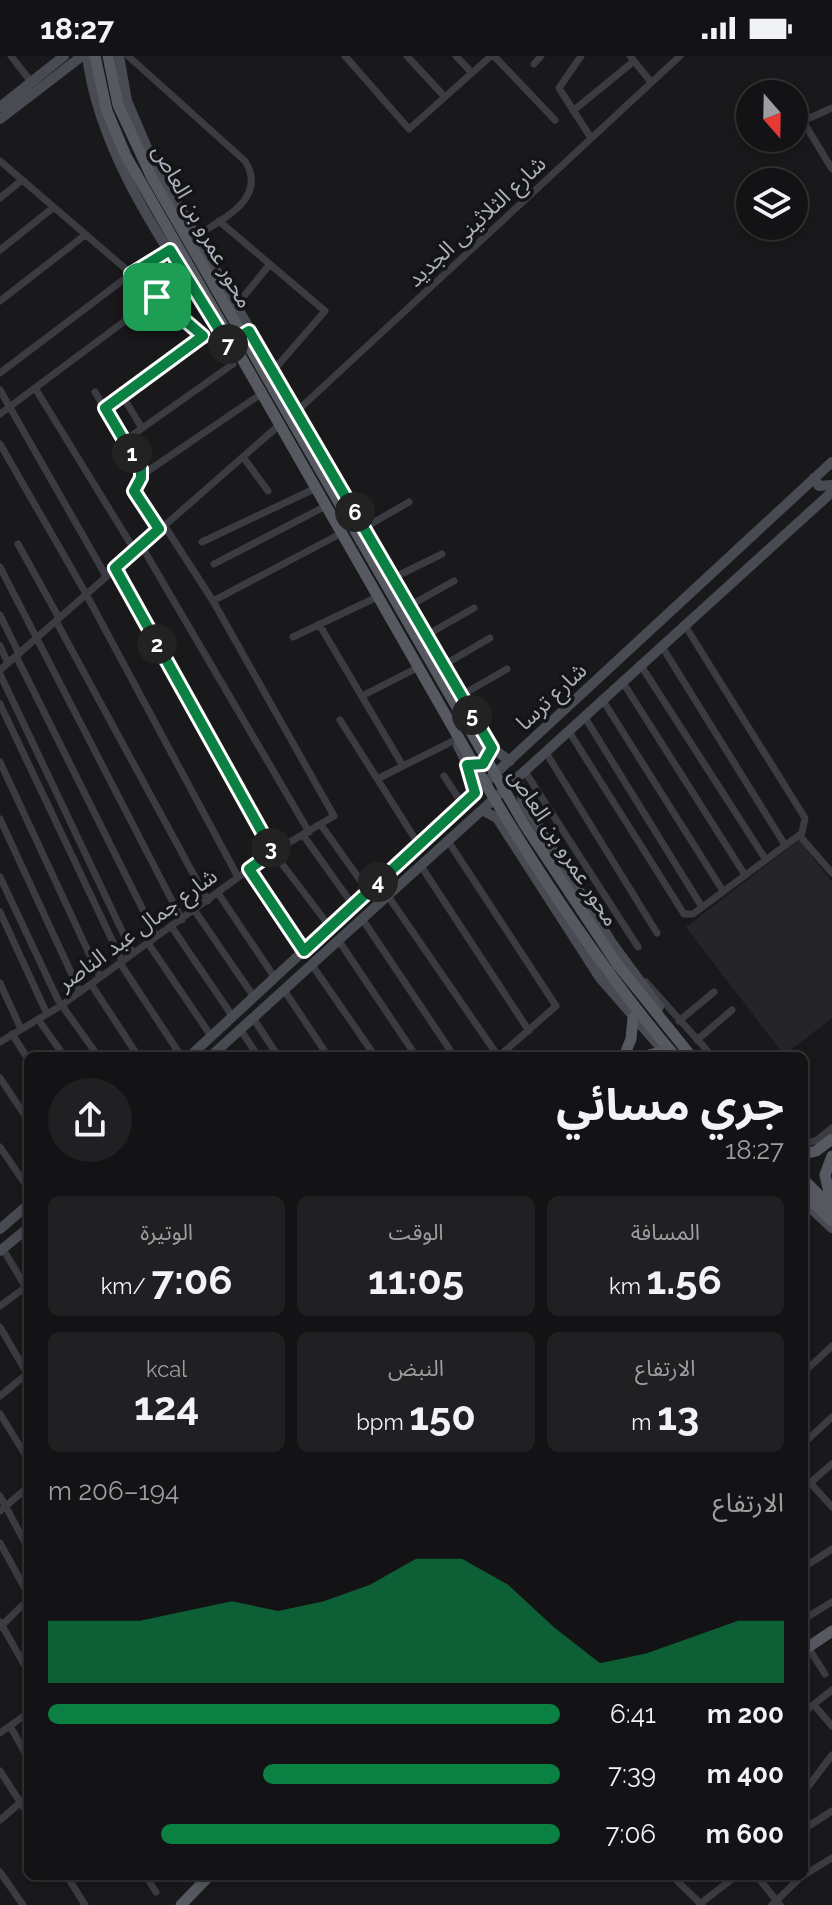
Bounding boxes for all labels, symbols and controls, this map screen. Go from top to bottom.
text: 18:27 [40,11,114,46]
north arrow [736,80,808,152]
map controls [736,80,808,240]
street label: محور عمرو بن العاص [146,140,259,313]
street label: شارع الثلاثينى الجديد [401,150,553,295]
button: layers [736,168,808,240]
pin [123,263,191,331]
icon: arrive [135,275,179,319]
pin: 7 [208,324,248,364]
text: 7 [222,331,234,357]
pin: 1 [112,433,152,473]
text: 1 [127,440,137,466]
pin: 6 [335,492,375,532]
text: 6 [348,499,362,525]
pin: 2 [137,624,177,664]
text: 2 [151,631,163,657]
street label: شارع ترسا [510,657,594,738]
pin: 5 [452,695,492,735]
text: 5 [466,702,478,728]
street label: محور عمرو بن العاص [503,763,625,931]
pin: 3 [251,828,291,868]
text: 3 [265,835,277,861]
street label: شارع جمال عبد الناصر [51,862,224,999]
pin: 4 [358,862,398,902]
text: 4 [372,869,384,895]
button: share [48,1078,132,1162]
text: جري مسائي [556,1079,784,1130]
text: 18:27 [725,1135,784,1165]
text: الوتيرة [140,1219,193,1245]
text: الوقت [388,1219,444,1245]
text: المسافة [631,1219,700,1245]
text: 7:06 [151,1256,233,1303]
text: 11:05 [368,1256,464,1303]
text: 1.56 [646,1256,722,1303]
text: /km [101,1273,151,1299]
text: km [609,1273,646,1299]
text: النبض [388,1355,444,1381]
text: الارتفاع [635,1355,696,1381]
text: kcal [146,1356,187,1382]
text: 124 [134,1382,199,1429]
text: 150 [409,1392,476,1439]
text: 13 [657,1392,699,1439]
text: bpm [356,1409,409,1435]
text: m [631,1409,657,1435]
text: 194–206 m [48,1476,179,1506]
text: الارتفاع [713,1488,784,1518]
text: 6:41 [610,1699,656,1729]
text: 200 m [707,1699,784,1729]
text: 7:39 [608,1759,656,1789]
text: 400 m [707,1759,784,1789]
text: 7:06 [606,1819,656,1849]
text: 600 m [706,1819,784,1849]

